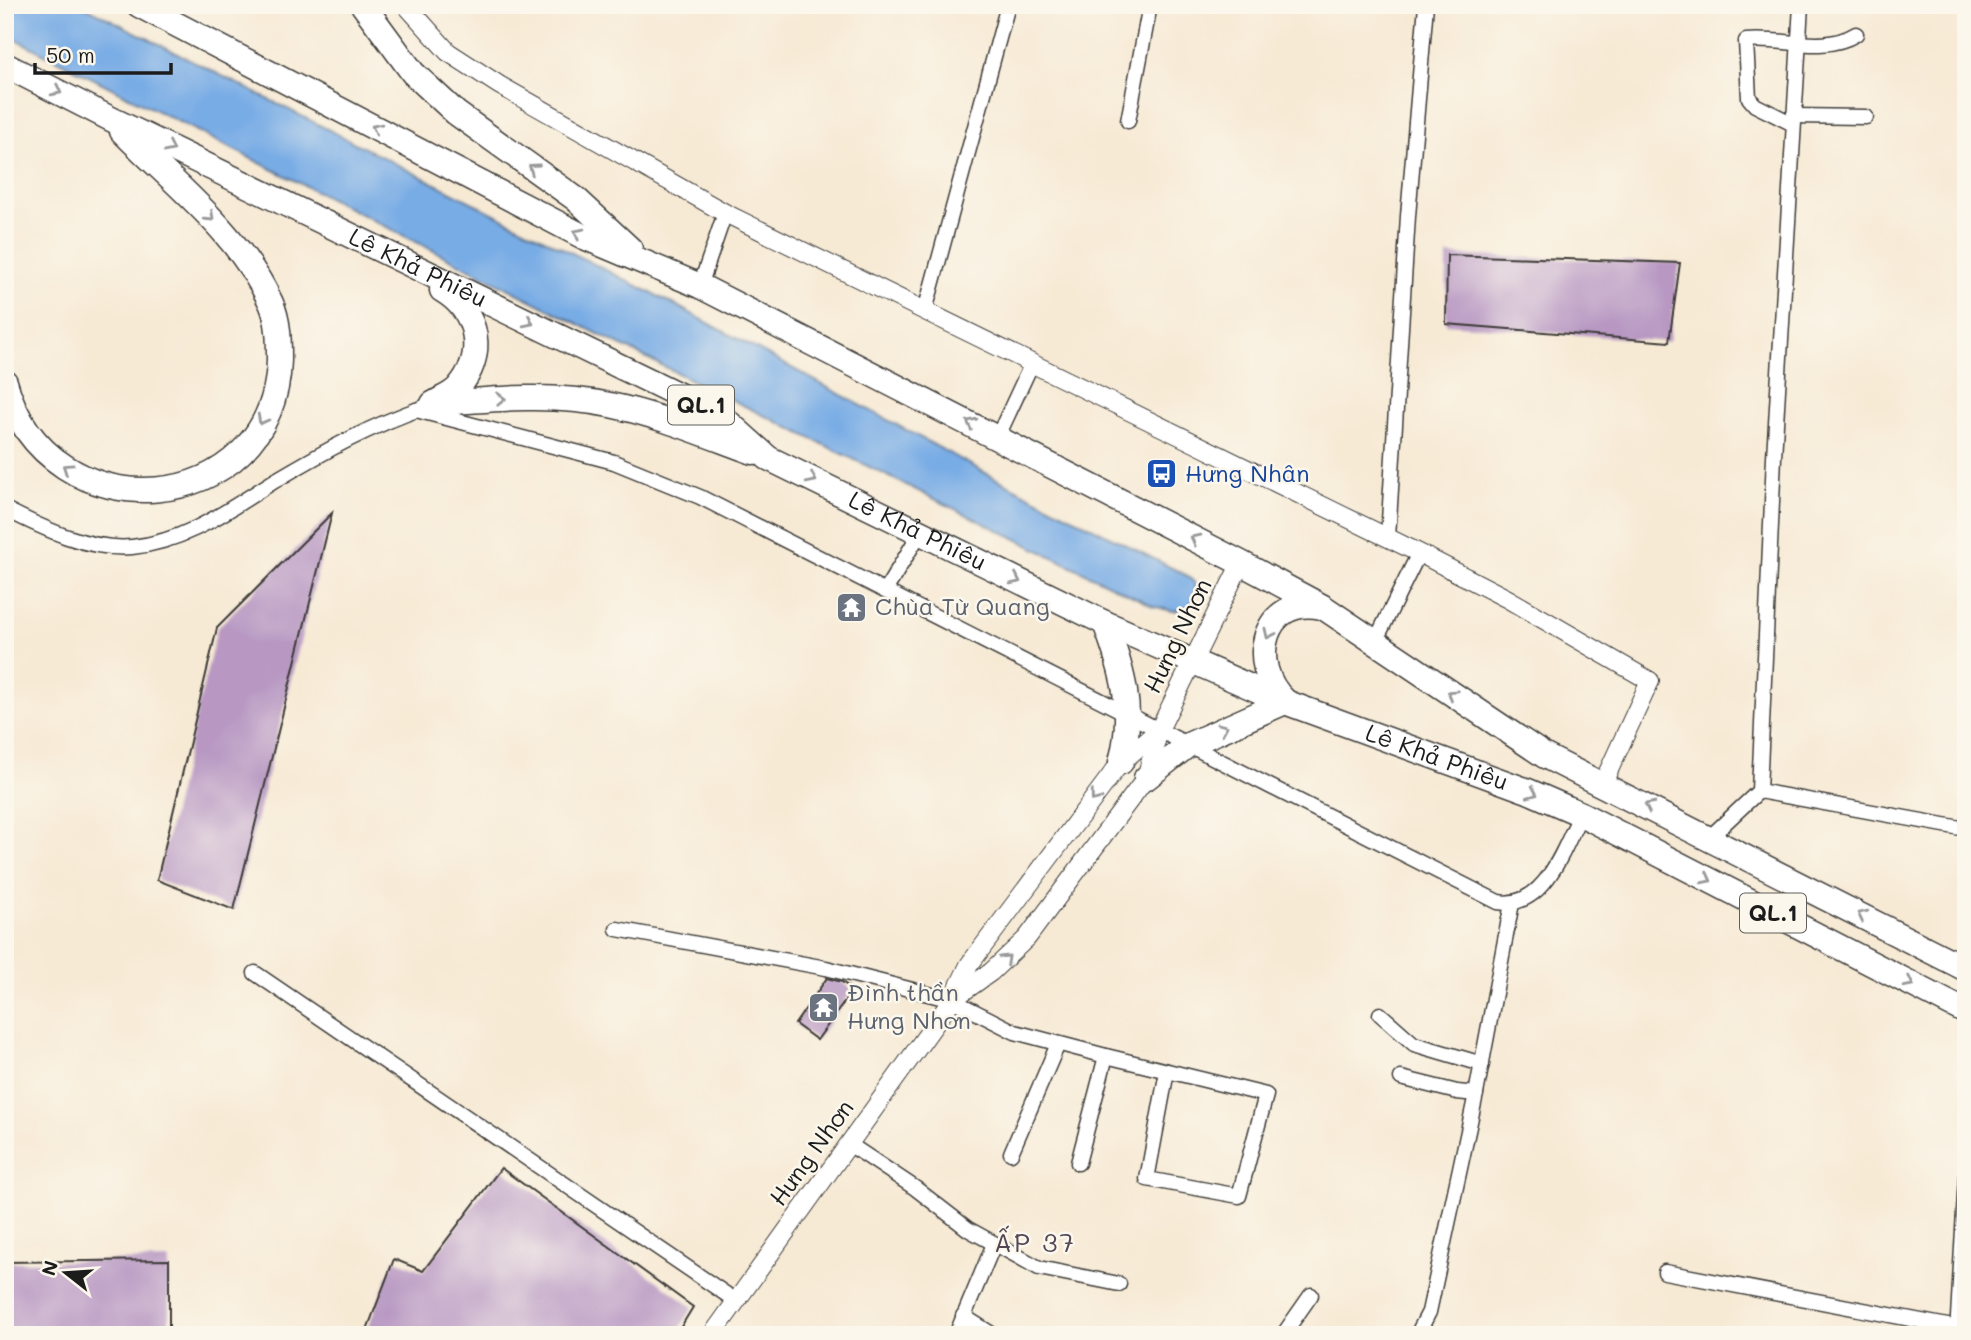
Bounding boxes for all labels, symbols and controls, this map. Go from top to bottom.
scale bar [35,32,172,76]
text: 50 m [46,41,95,68]
one-way arrow [50,83,62,97]
one-way arrow [371,123,383,136]
one-way arrow [163,140,175,154]
one-way arrow [528,164,541,176]
one-way arrow [202,209,215,222]
street label: Lê Khả Phiêu [344,220,492,313]
one-way arrow [573,227,585,241]
one-way arrow [522,314,534,328]
road number: QL.1 [668,386,734,424]
one-way arrow [496,391,507,407]
one-way arrow [257,413,271,426]
one-way arrow [966,417,978,431]
bus stop icon: Hưng Nhân [1145,457,1179,491]
place label: Hưng Nhân [1185,457,1310,488]
one-way arrow [62,464,75,476]
one-way arrow [805,471,817,485]
street label: Lê Khả Phiêu [844,483,992,577]
one-way arrow [1189,533,1202,547]
one-way arrow [1009,571,1021,585]
street label: Hưng Nhơn [1136,573,1218,698]
temple icon: Chùa Từ Quang [835,590,869,624]
place label: Chùa Từ Quang [875,590,1050,621]
one-way arrow [1263,627,1277,639]
one-way arrow [1447,689,1460,702]
street label: Lê Khả Phiêu [1362,716,1513,796]
one-way arrow [1216,722,1228,736]
one-way arrow [1526,785,1538,799]
one-way arrow [1091,789,1103,801]
one-way arrow [1644,801,1656,815]
one-way arrow [1700,870,1712,884]
road number: QL.1 [1740,893,1806,932]
one-way arrow [1856,910,1869,923]
one-way arrow [998,955,1011,967]
one-way arrow [1902,974,1914,988]
place label: Đình thần Hưng Nhơn [847,976,971,1035]
temple icon: Đình thần Hưng Nhơn [807,990,841,1024]
street label: Hưng Nhơn [762,1093,860,1211]
district label: ẤP 37 [994,1225,1076,1259]
north arrow [32,1238,102,1308]
text: N [35,1257,63,1278]

